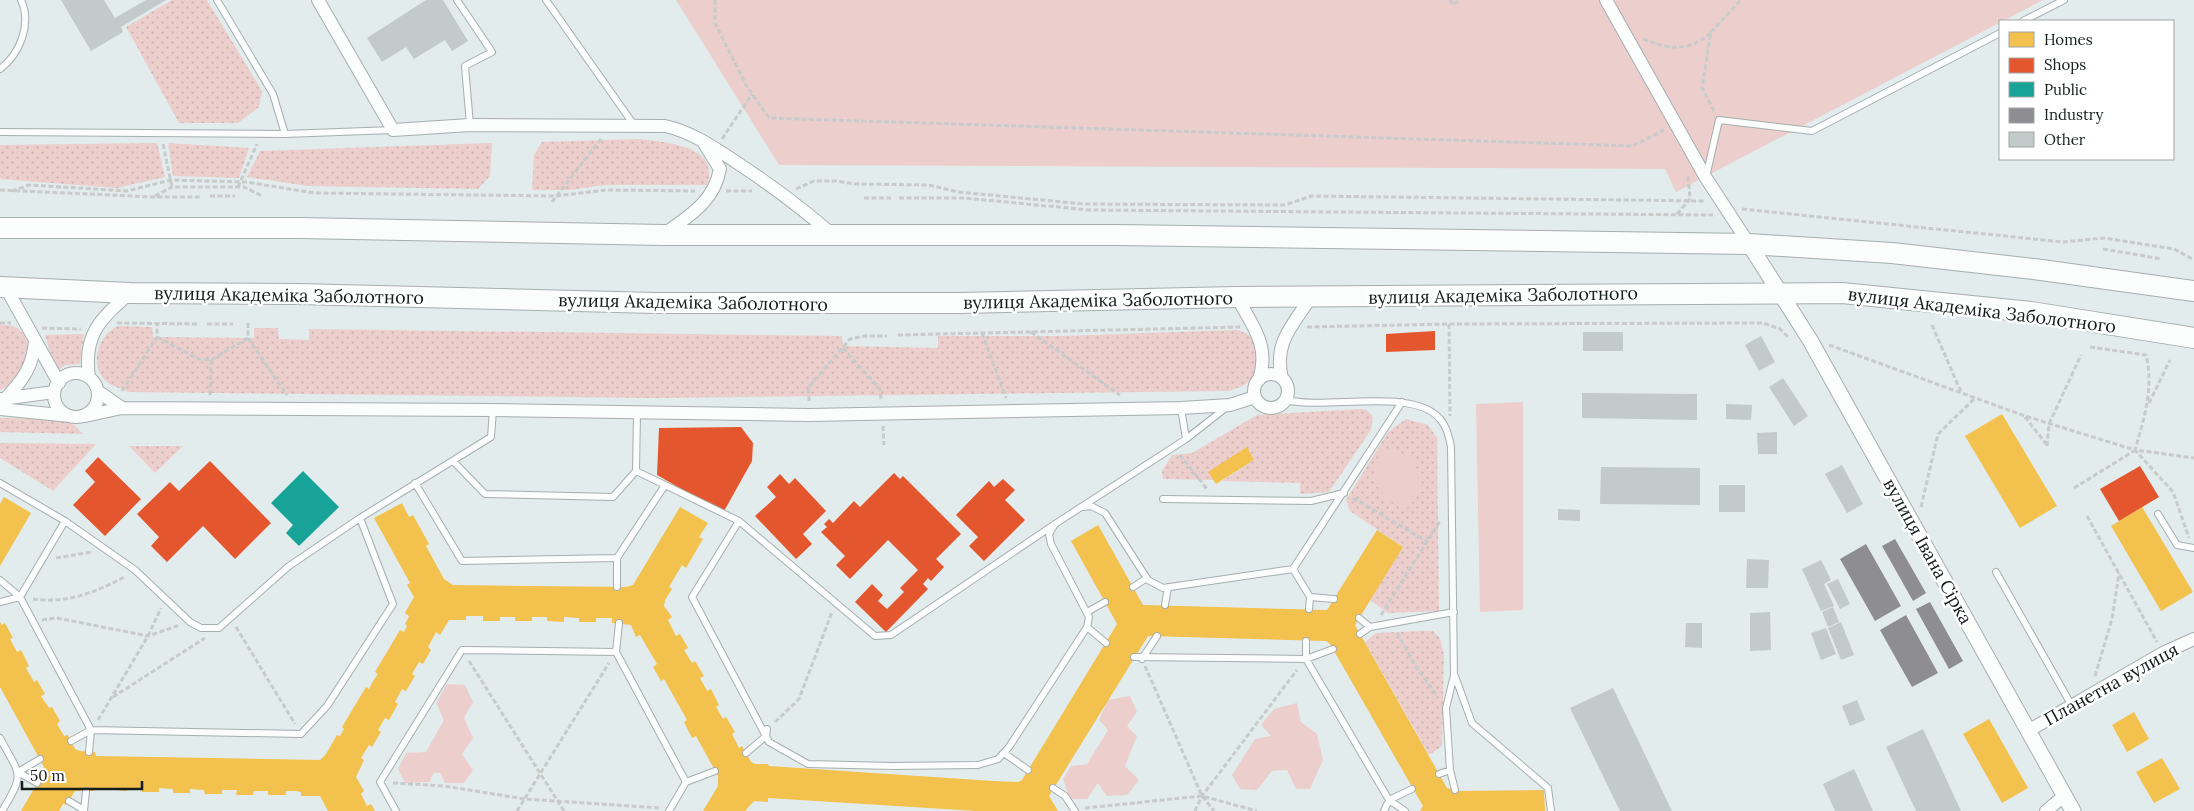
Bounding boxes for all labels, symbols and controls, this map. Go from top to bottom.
legend [1999,20,2174,160]
text: Homes [2044,30,2093,49]
text: Shops [2044,55,2086,74]
text: Public [2044,80,2087,99]
text: Industry [2044,105,2103,124]
text: Other [2044,130,2086,149]
street label: вулиця Академіка Заболотного [154,281,424,309]
street label: вулиця Академіка Заболотного [1368,281,1638,309]
street label: вулиця Академіка Заболотного [1847,282,2117,338]
street label: вулиця Академіка Заболотного [963,286,1233,314]
street label: вулиця Академіка Заболотного [558,288,828,316]
street label: вулиця Івана Сірка [1878,474,1978,628]
street label: Планетна вулиця [2040,637,2182,731]
scale bar [22,758,142,790]
text: 50 m [30,766,65,785]

